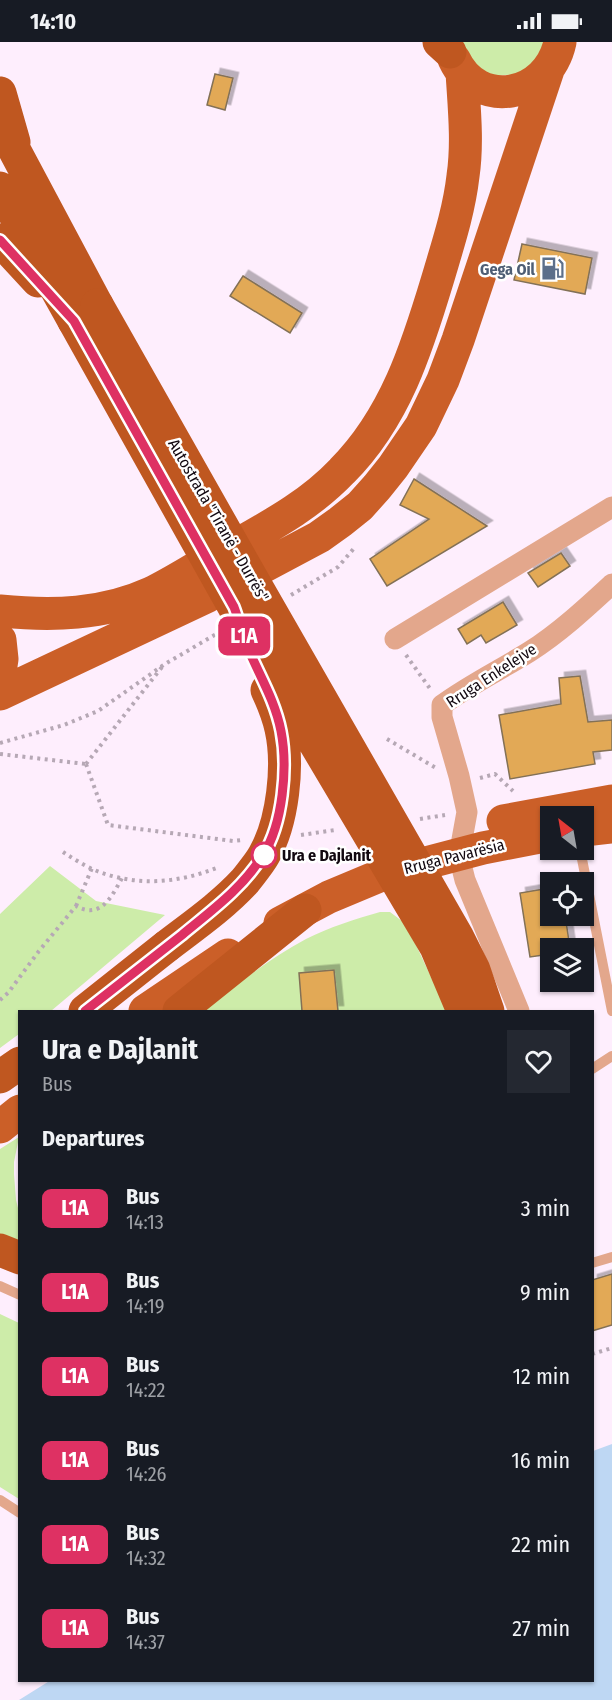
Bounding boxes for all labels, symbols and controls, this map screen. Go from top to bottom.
text: 14:10 [30,8,76,35]
fuel station icon: Gega Oil [540,256,566,282]
place label: Gega Oil [480,260,536,279]
street label: Autostrada "Tiranë - Durrës" [164,436,273,605]
line badge: L1A [210,616,278,656]
text: L1A [230,623,258,649]
street label: Rruga Enkelejve [443,639,540,712]
north arrow [540,806,594,860]
map controls [540,806,594,992]
street label: Rruga Pavarësia [402,835,507,878]
marker: Ura e Dajlanit [251,842,277,868]
place label: Ura e Dajlanit [282,846,372,865]
button: locate [540,872,594,926]
button: layers [540,938,594,992]
button: heart [507,1030,570,1093]
text: Ura e Dajlanit [42,1033,198,1066]
text: Bus [42,1072,72,1096]
text: Departures [42,1125,144,1152]
text: Bus [126,1183,159,1210]
text: L1A [61,1195,89,1221]
text: 3 min [521,1195,570,1222]
text: 14:13 [126,1210,164,1234]
text: Bus [126,1267,159,1294]
text: L1A [61,1279,89,1305]
text: 9 min [520,1279,570,1306]
text: 14:19 [126,1294,164,1318]
text: Bus [126,1351,159,1378]
text: L1A [61,1363,89,1389]
text: 12 min [512,1363,570,1390]
text: 14:22 [126,1378,165,1402]
text: Bus [126,1435,159,1462]
text: L1A [61,1447,89,1473]
text: 16 min [511,1447,570,1474]
text: 14:26 [126,1462,166,1486]
text: Bus [126,1519,159,1546]
text: L1A [61,1531,89,1557]
text: 22 min [511,1531,570,1558]
text: 14:32 [126,1546,166,1570]
text: Bus [126,1603,159,1630]
text: L1A [61,1615,89,1641]
text: 27 min [512,1615,570,1642]
text: 14:37 [126,1630,165,1654]

